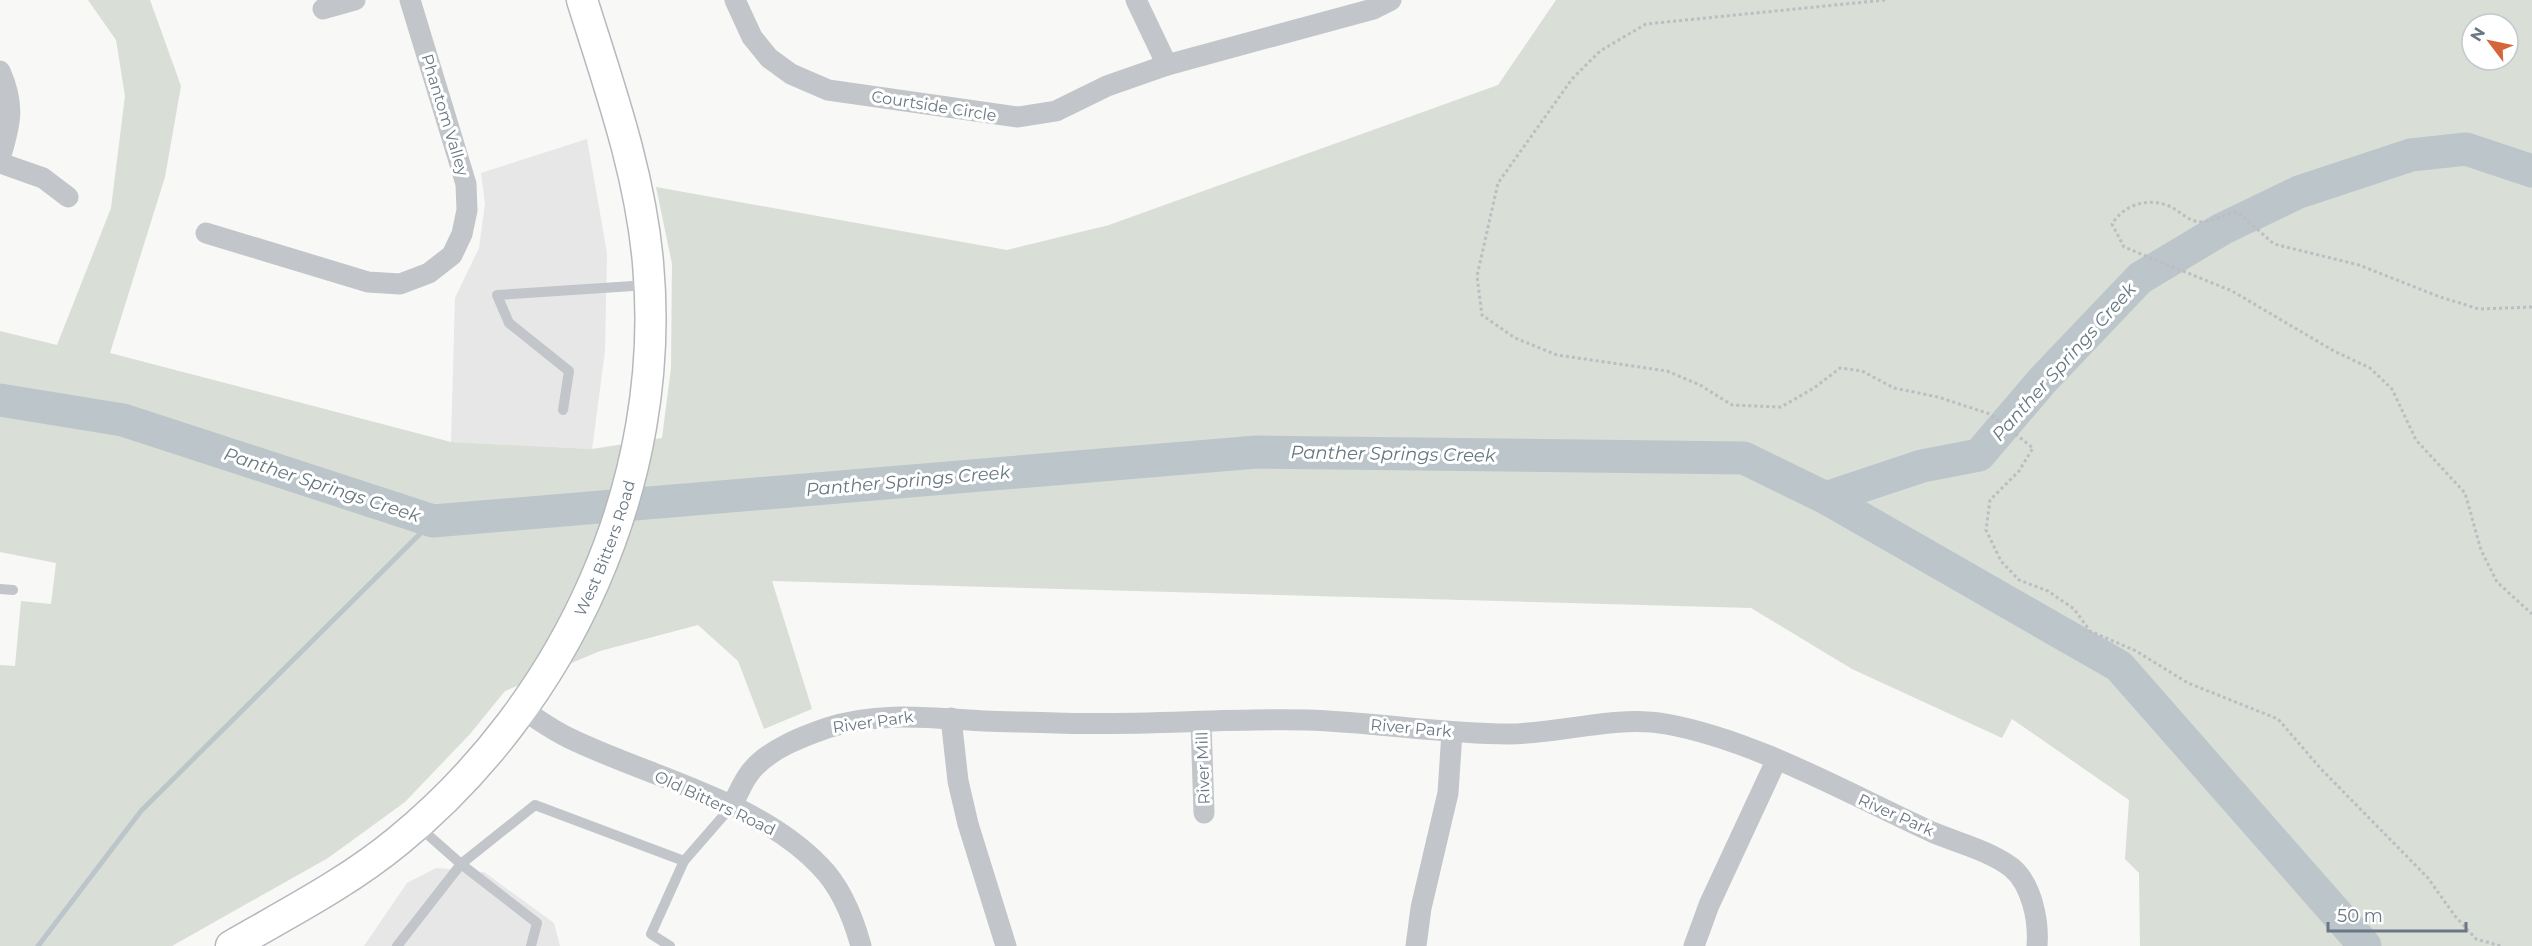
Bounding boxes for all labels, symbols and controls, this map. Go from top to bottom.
north arrow [2460,12,2520,72]
text: N [2466,24,2489,45]
street label: Phantom Valley [417,52,473,179]
street label: Courtside Circle [870,87,998,125]
water label: Panther Springs Creek [1987,278,2142,446]
water label: Panther Springs Creek [1290,441,1497,467]
water label: Panther Springs Creek [221,443,424,528]
water label: Panther Springs Creek [805,461,1012,501]
street label: West Bitters Road [570,478,639,619]
street label: River Park [832,707,915,737]
street label: River Park [1370,715,1453,741]
street label: River Mill [1192,731,1214,805]
street label: Old Bitters Road [651,767,779,839]
street label: River Park [1855,790,1937,840]
scale bar [2328,895,2466,933]
text: 50 m [2337,905,2383,927]

